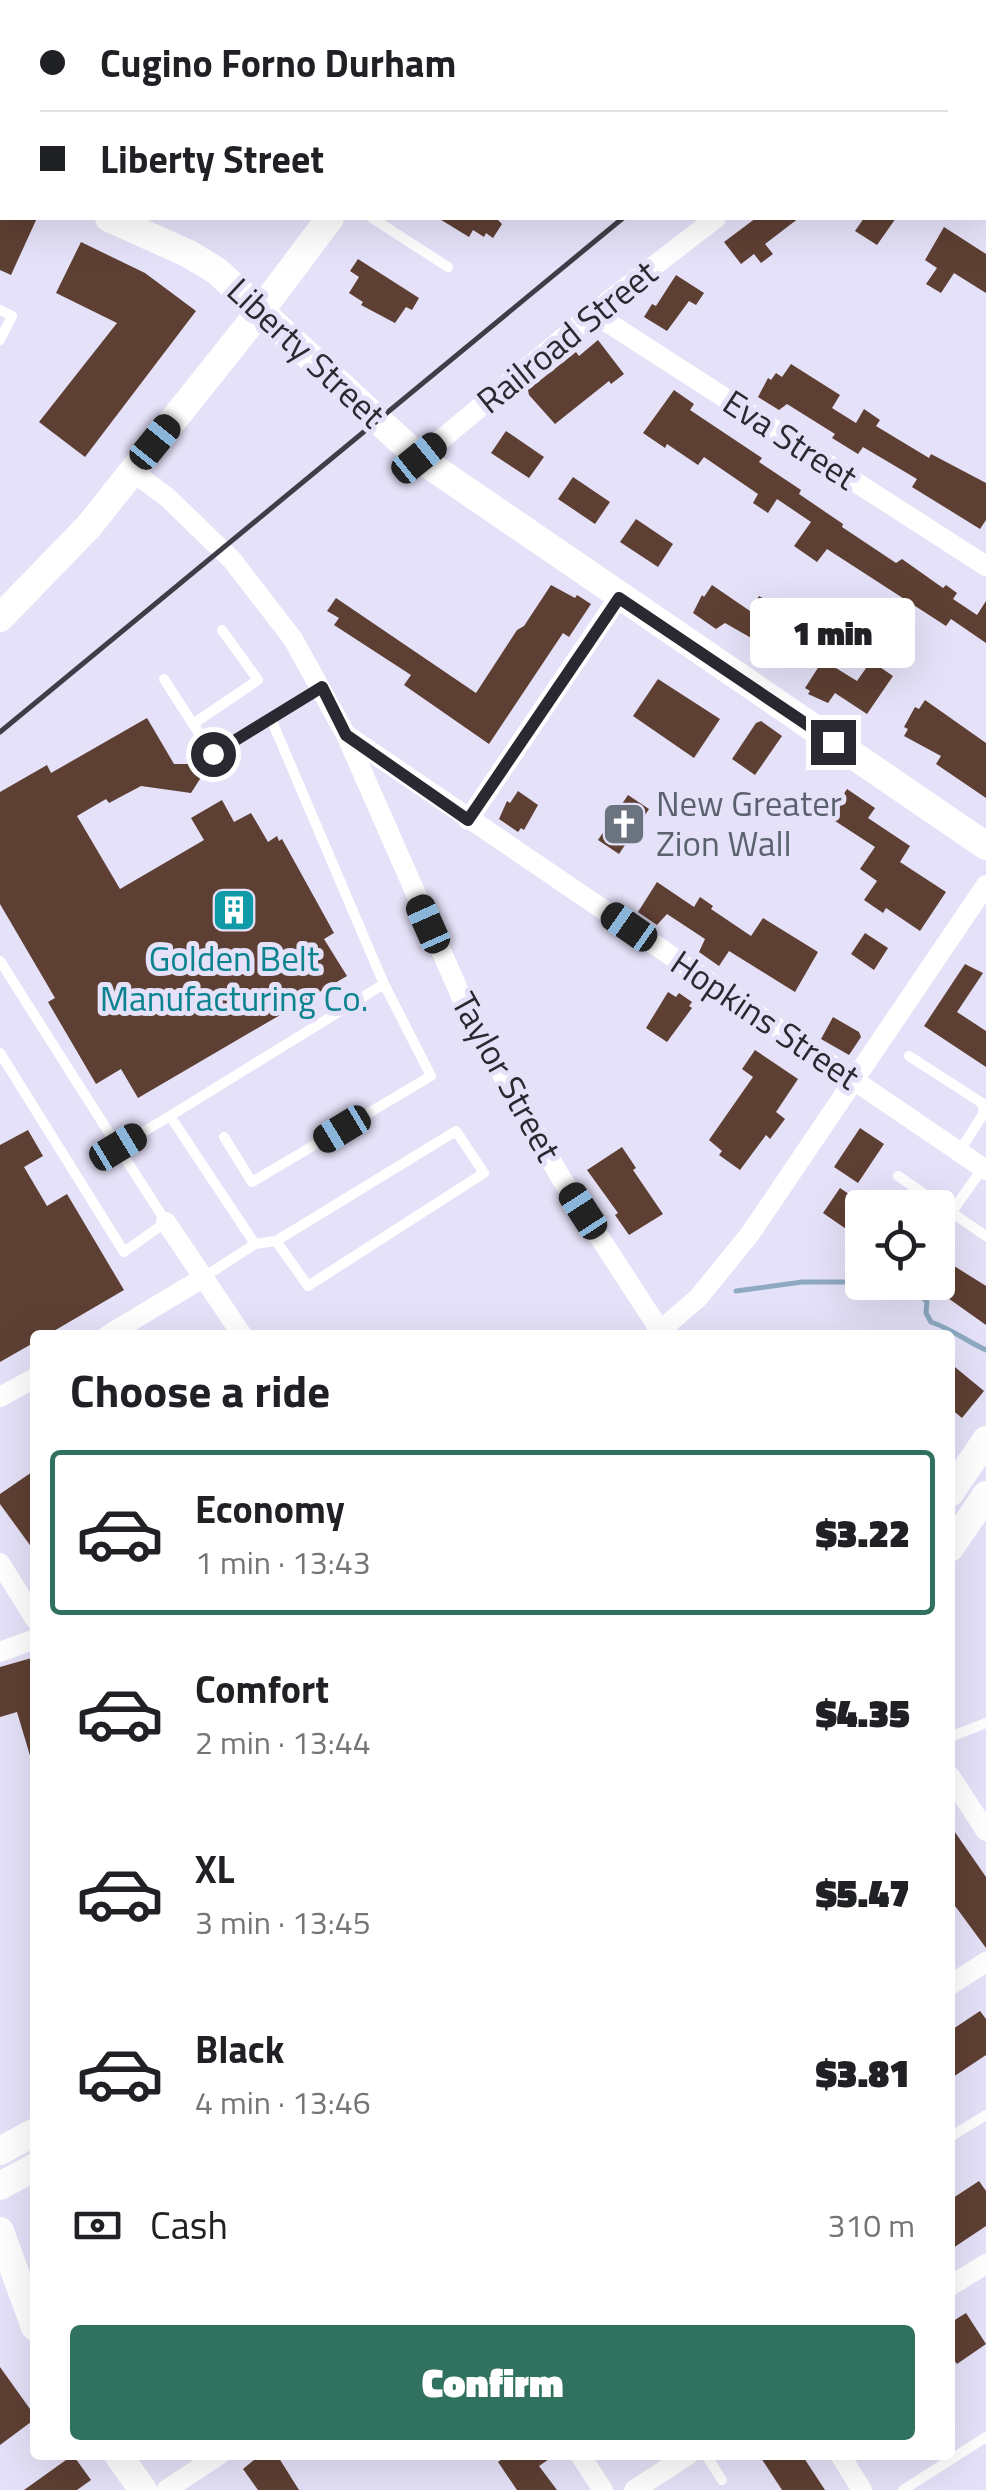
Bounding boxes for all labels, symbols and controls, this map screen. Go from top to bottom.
text: Cugino Forno Durham [100,34,456,92]
text: Liberty Street [100,130,324,188]
street label: Railroad Street [464,246,668,426]
street label: Liberty Street [215,264,398,440]
street label: Eva Street [713,375,869,503]
car [124,409,186,475]
car [386,427,452,489]
callout: 1 min [750,597,916,667]
text: 1 min [793,609,872,657]
route end [811,720,856,765]
route start [191,732,236,777]
place label: New Greater Zion Wall [656,776,842,870]
church icon: New Greater Zion Wall [601,801,647,847]
building icon: Golden Belt Manufacturing Co. [211,887,257,933]
car [402,890,454,958]
car [596,898,662,956]
place label: Golden Belt Manufacturing Co. [100,931,368,1025]
street label: Hopkins Street [660,936,871,1102]
street label: Taylor Street [438,982,576,1171]
car [309,1101,375,1157]
car [85,1119,151,1175]
car [554,1178,612,1244]
map controls [845,1190,955,1300]
button: locate [845,1190,955,1300]
text: Choose a ride [70,1356,330,1424]
text: Economy [195,1480,345,1538]
icon: car [75,1488,165,1578]
text: $3.22 [816,1504,910,1562]
text: 1 min · 13:43 [195,1538,371,1586]
text: Comfort [195,1660,329,1718]
icon: car [75,1668,165,1758]
text: $4.35 [816,1684,910,1742]
text: 2 min · 13:44 [195,1718,371,1766]
text: XL [195,1840,235,1898]
icon: car [75,1848,165,1938]
text: $5.47 [816,1864,910,1922]
text: 3 min · 13:45 [195,1898,371,1946]
text: Black [195,2020,284,2078]
icon: car [75,2028,165,2118]
text: $3.81 [816,2044,910,2102]
text: 4 min · 13:46 [195,2078,371,2126]
text: Cash [150,2196,228,2254]
icon: cash [70,2198,125,2253]
text: 310 m [827,2201,915,2249]
button: Confirm [70,2325,915,2440]

